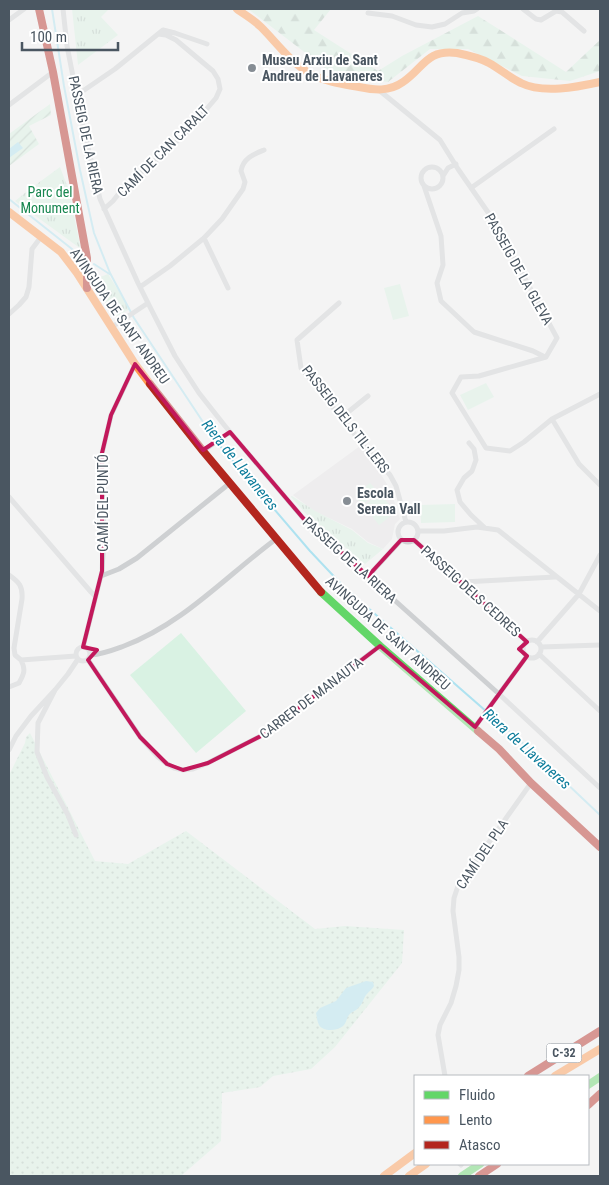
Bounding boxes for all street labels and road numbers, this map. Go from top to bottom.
street label: PASSEIG DE LA RIERA [66,74,106,196]
street label: CAMÍ DE CAN CARALT [113,101,212,200]
street label: PASSEIG DE LA GLEVA [482,211,556,327]
street label: AVINGUDA DE SANT ANDREU [67,245,173,387]
street label: PASSEIG DELS TIL·LERS [299,362,393,476]
street label: CAMÍ DEL PUNTÓ [94,454,111,552]
street label: PASSEIG DE LA RIERA [300,514,400,606]
street label: PASSEIG DELS CEDRES [418,542,524,640]
street label: AVINGUDA DE SANT ANDREU [322,573,454,693]
street label: CARRER DE MANAUTA [256,654,366,742]
street label: CAMÍ DEL PLA [452,815,511,892]
road number: C-32 [546,1044,582,1062]

